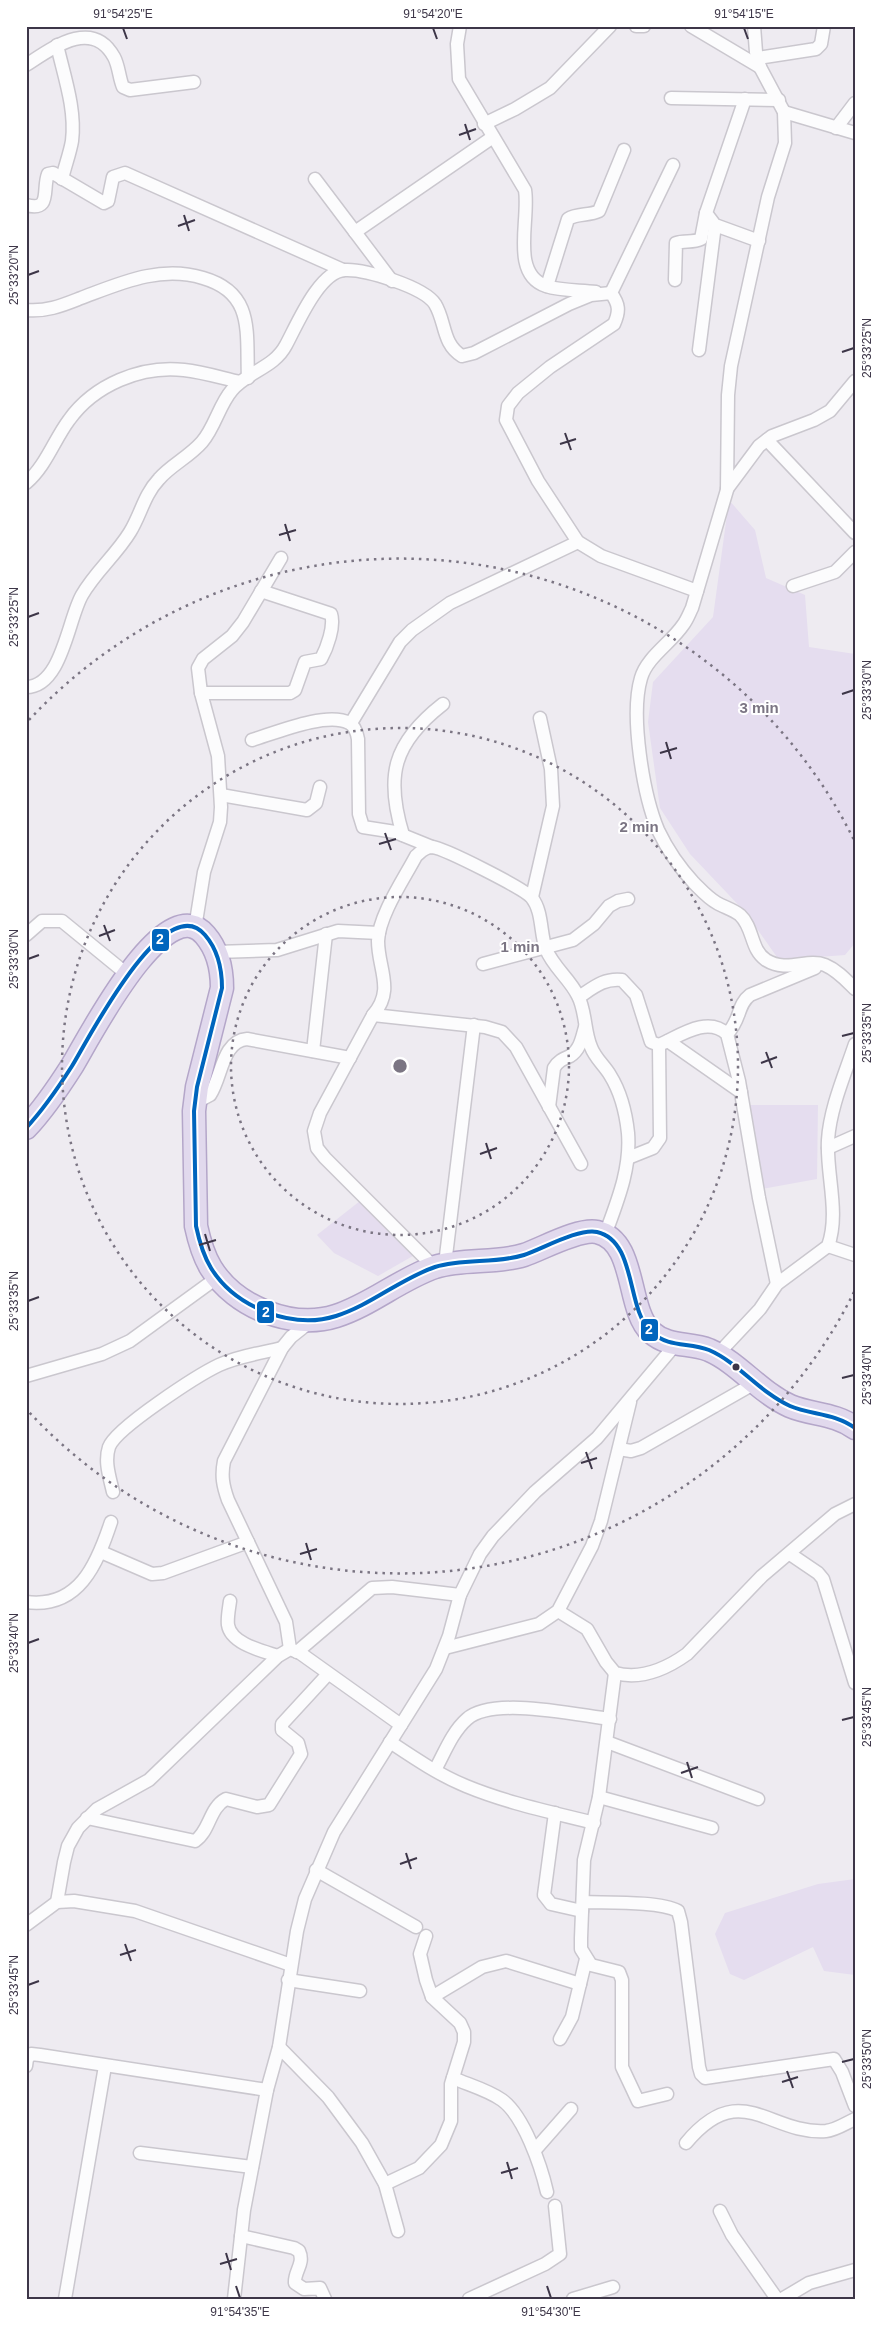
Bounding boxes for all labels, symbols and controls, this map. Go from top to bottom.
text: 91°54'25"E [93,7,153,21]
text: 91°54'20"E [403,7,463,21]
text: 91°54'15"E [714,7,774,21]
text: 25°33'20"N [7,245,21,305]
text: 25°33'25"N [860,318,874,378]
text: 25°33'25"N [7,587,21,647]
text: 25°33'30"N [860,660,874,720]
text: 3 min [739,699,779,716]
text: 2 min [619,818,659,835]
line badge: 2 [151,928,170,952]
text: 25°33'30"N [7,929,21,989]
text: 2 [156,931,164,947]
text: 1 min [500,938,540,955]
text: 25°33'35"N [860,1003,874,1063]
centre of rings [391,1057,409,1075]
text: 25°33'35"N [7,1271,21,1331]
line badge: 2 [256,1300,275,1324]
text: 2 [262,1304,270,1320]
line badge: 2 [640,1318,659,1342]
text: 2 [645,1321,653,1337]
text: 25°33'40"N [860,1345,874,1405]
unlabelled marker [731,1362,741,1372]
text: 25°33'40"N [7,1613,21,1673]
text: 25°33'45"N [860,1687,874,1747]
text: 25°33'45"N [7,1955,21,2015]
text: 25°33'50"N [860,2029,874,2089]
text: 91°54'35"E [210,2305,270,2319]
text: 91°54'30"E [521,2305,581,2319]

